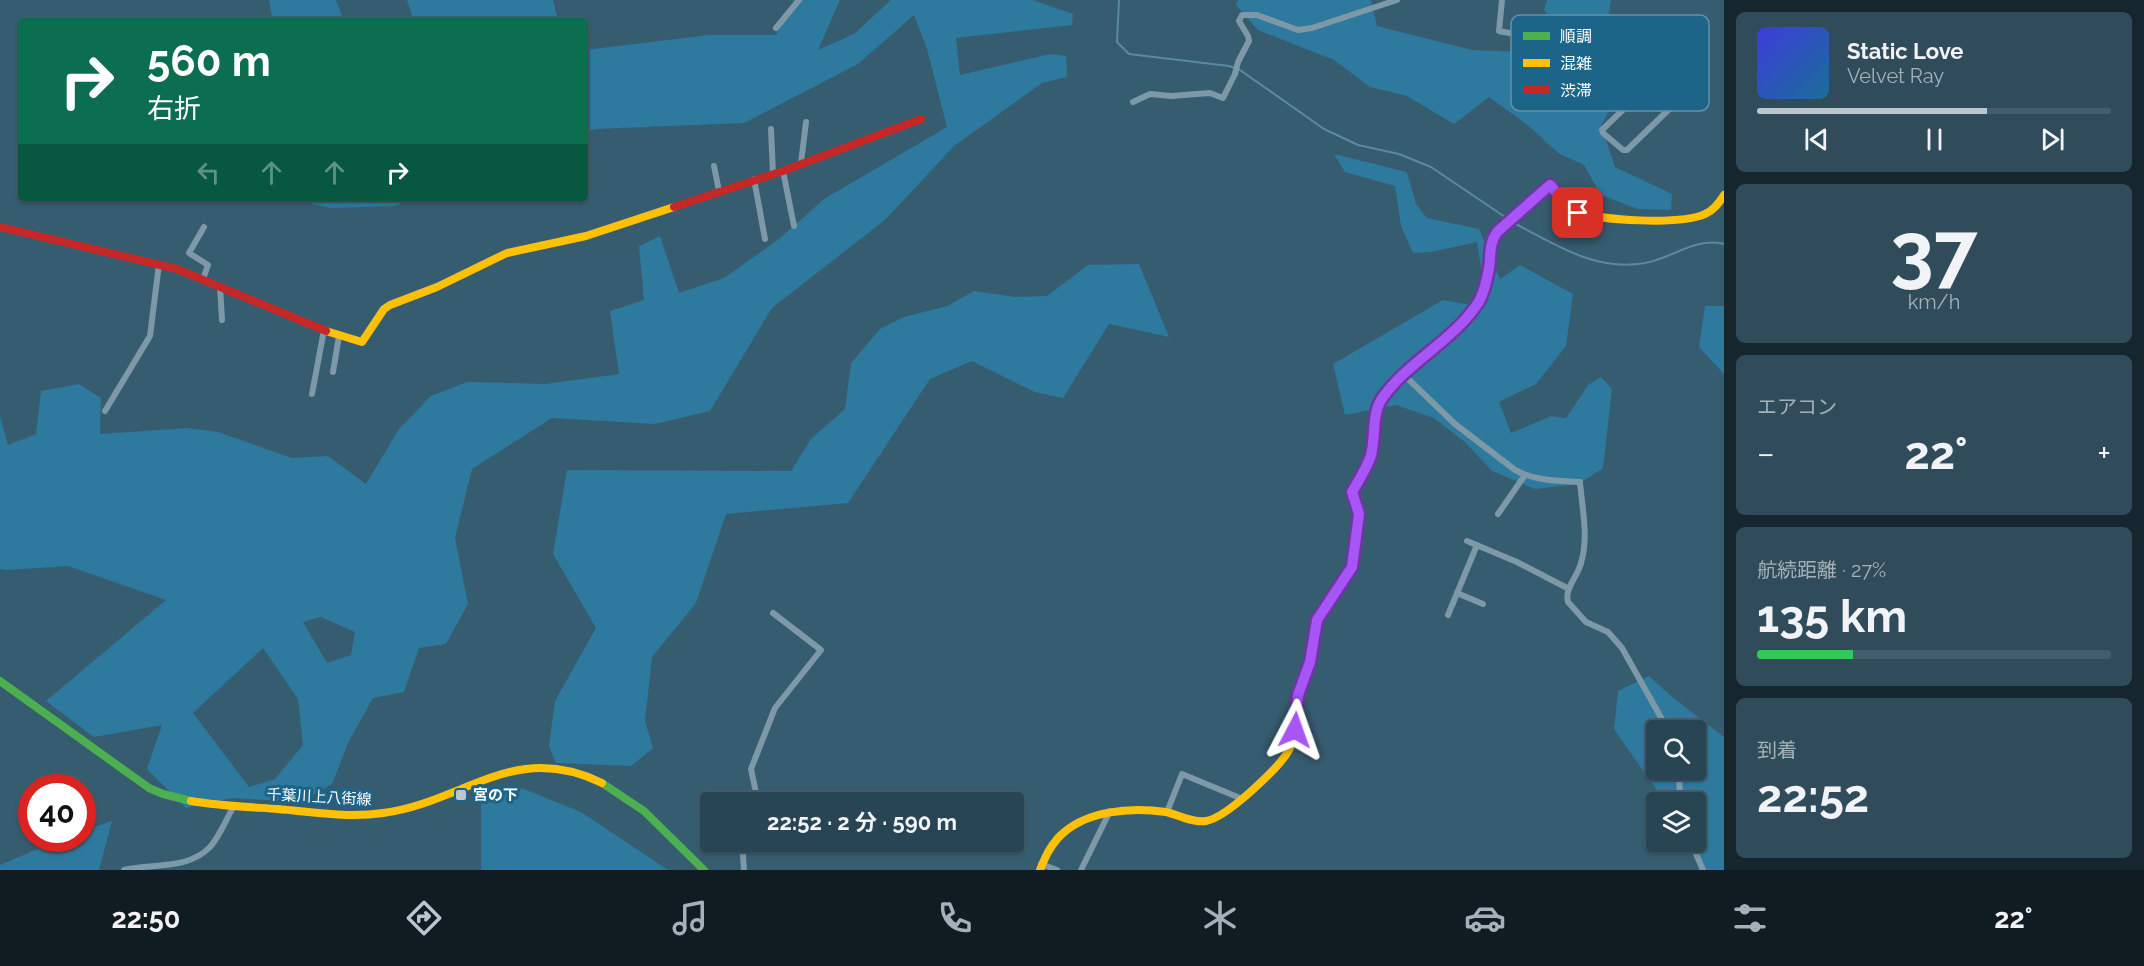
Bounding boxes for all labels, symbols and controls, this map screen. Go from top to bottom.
legend [1511,15,1709,111]
text: 順調 [1560,27,1592,46]
text: 560 m [147,37,271,86]
text: Static Love [1847,38,1964,64]
icon: right [48,42,126,120]
text: 混雑 [1560,54,1592,73]
text: Velvet Ray [1847,64,1944,88]
text: 渋滞 [1560,81,1592,100]
text: 右折 [147,93,201,124]
icon: previous [1800,123,1833,156]
icon: pause [1918,123,1951,156]
icon: next [2036,123,2069,156]
icon: left [192,156,225,189]
icon: ahead [255,156,288,189]
icon: ahead [318,156,351,189]
icon: right [381,156,414,189]
pin [1552,187,1603,238]
icon: arrive [1561,196,1594,229]
text: 37 [1890,205,1978,296]
text: km/h [1908,290,1960,314]
text: エアコン [1757,395,1837,419]
text: 22° [1904,427,1968,480]
text: − [1757,434,1775,473]
text: + [2097,434,2111,473]
text: 航続距離 · 27% [1757,558,1886,582]
text: 135 km [1757,590,1907,643]
position arrow [1263,698,1327,762]
map controls [1646,720,1706,852]
button: search [1646,720,1706,780]
text: 到着 [1757,738,1797,762]
text: 22:52 [1757,770,1869,823]
speed limit sign: 40 [18,774,96,852]
street label: 千葉川上八街線 [266,785,372,809]
place label: 宮の下 [473,786,518,804]
marker: 宮の下 [454,788,468,802]
button: layers [1646,792,1706,852]
text: 22:52 · 2 分 · 590 m [767,809,957,835]
icon: directions [403,897,445,939]
icon: music [669,897,711,939]
icon: phone [934,897,976,939]
icon: climate [1199,897,1241,939]
icon: car [1464,897,1506,939]
icon: filters [1729,897,1771,939]
text: 22:50 [112,903,180,934]
text: 22° [1994,903,2032,934]

